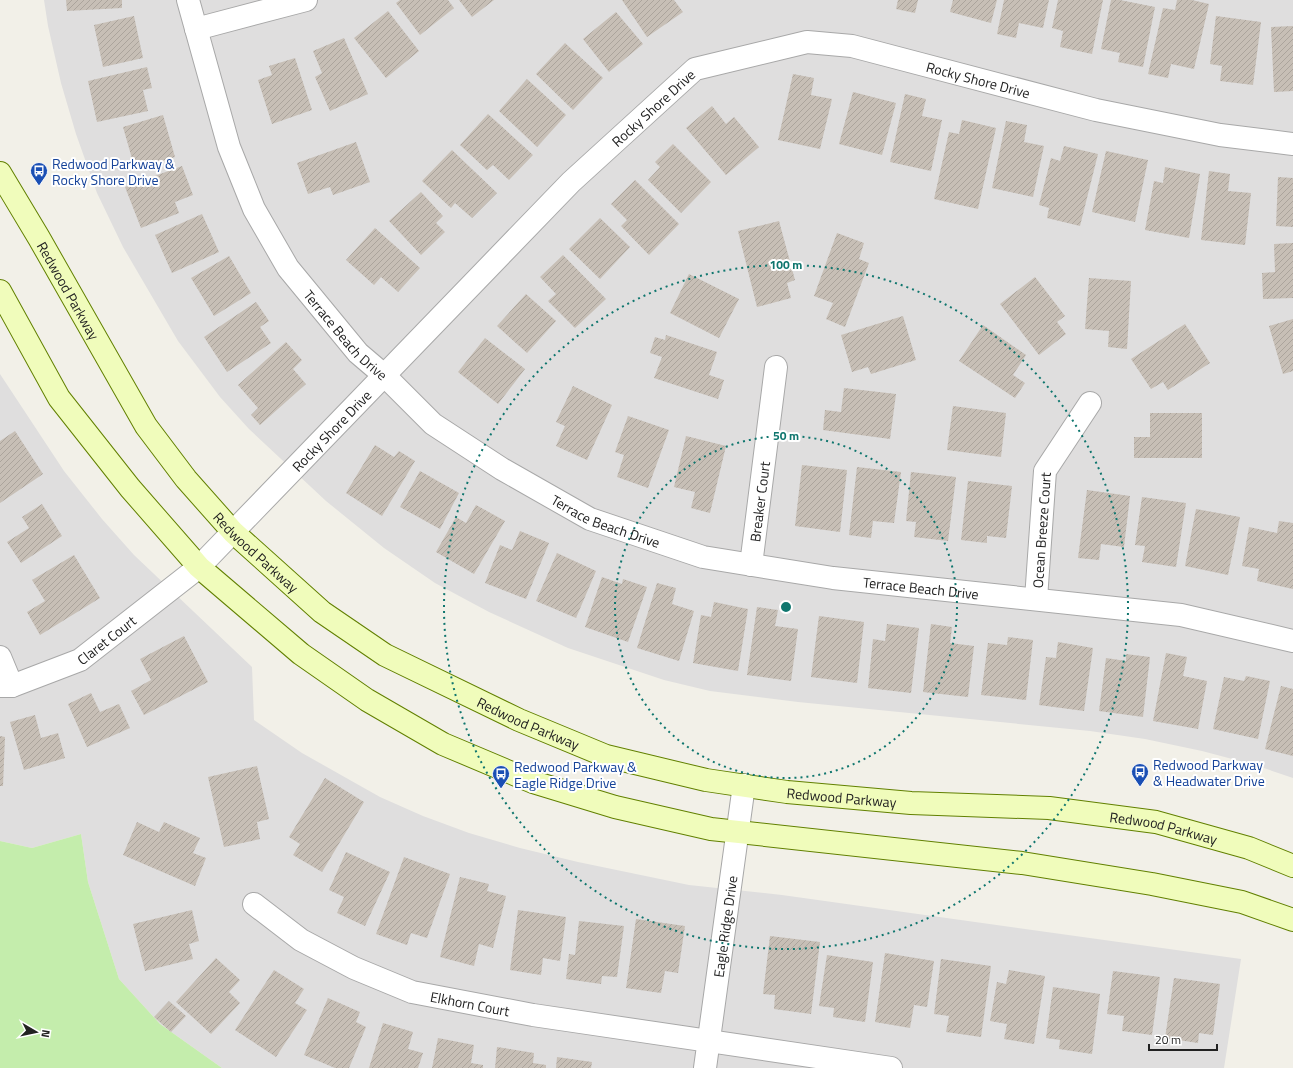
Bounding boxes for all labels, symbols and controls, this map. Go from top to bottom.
street label: Rocky Shore Drive [924,55,1033,103]
street label: Rocky Shore Drive [606,64,699,151]
place label: Redwood Parkway & Rocky Shore Drive [52,153,175,190]
bus stop icon: Redwood Parkway & Rocky Shore Drive [29,161,49,186]
street label: Redwood Parkway [32,237,105,344]
text: 100 m [770,255,802,274]
street label: Terrace Beach Drive [299,285,393,385]
street label: Rocky Shore Drive [287,385,376,476]
text: 50 m [773,426,799,445]
street label: Breaker Court [744,460,775,543]
street label: Ocean Breeze Court [1026,471,1055,589]
street label: Terrace Beach Drive [548,489,663,552]
street label: Redwood Parkway [209,507,304,597]
street label: Terrace Beach Drive [862,571,980,604]
centre of rings [779,600,793,614]
street label: Claret Court [72,610,140,669]
street label: Redwood Parkway [474,691,583,755]
place label: Redwood Parkway & Headwater Drive [1153,754,1265,791]
place label: Redwood Parkway & Eagle Ridge Drive [514,756,637,793]
bus stop icon: Redwood Parkway & Headwater Drive [1130,762,1150,787]
bus stop icon: Redwood Parkway & Eagle Ridge Drive [491,764,511,789]
street label: Redwood Parkway [786,782,898,812]
street label: Redwood Parkway [1108,806,1220,849]
street label: Eagle Ridge Drive [707,874,742,979]
street label: Elkhorn Court [429,985,511,1021]
north arrow [16,1012,56,1052]
scale bar [1149,1026,1217,1052]
text: N [37,1029,54,1039]
text: 20 m [1155,1030,1181,1049]

